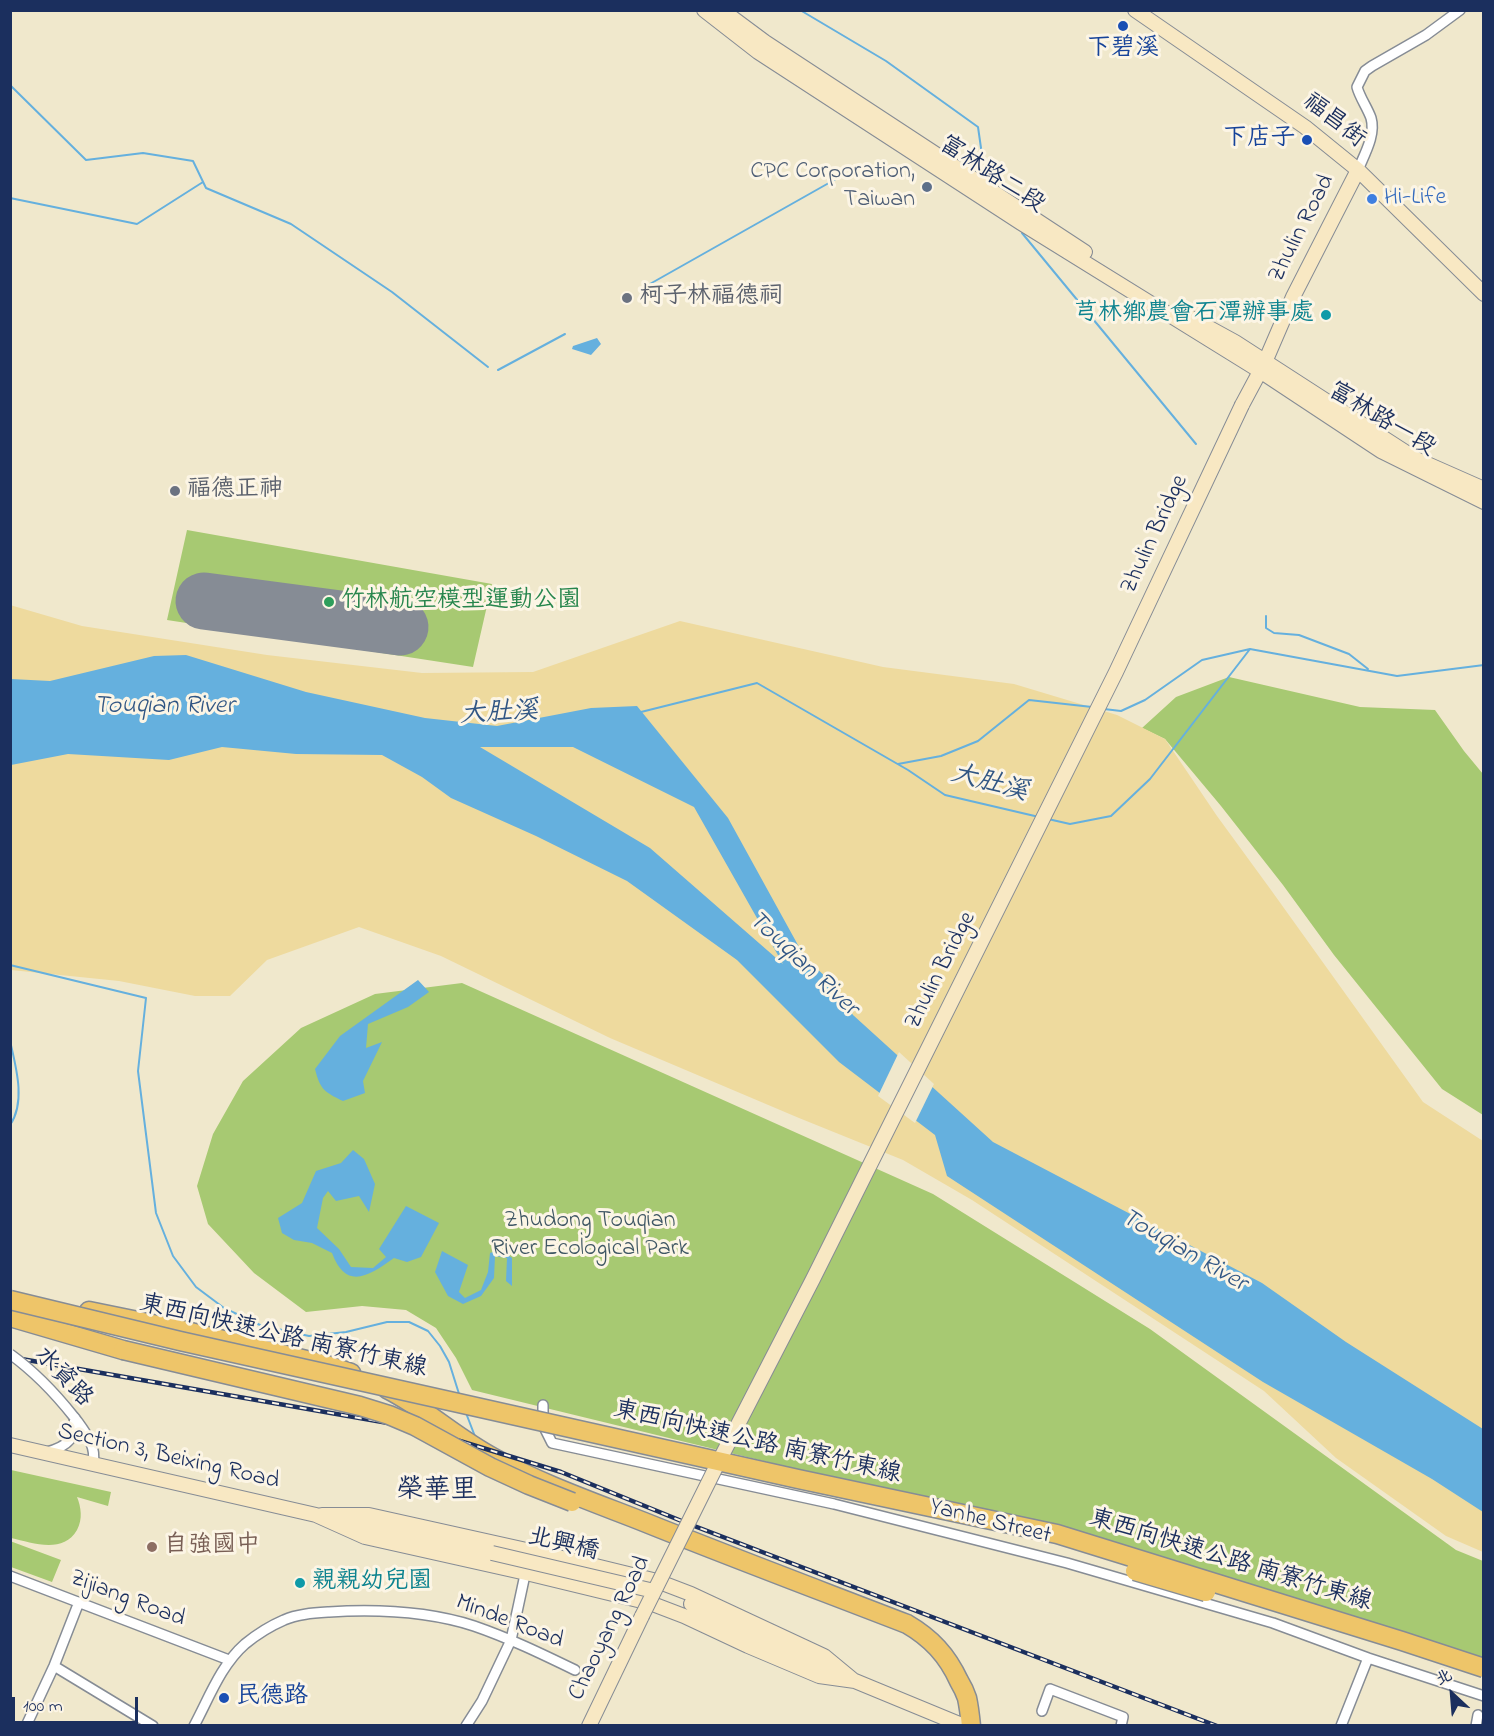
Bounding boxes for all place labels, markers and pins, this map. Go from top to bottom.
marker: 下碧溪 [1116,19,1130,33]
place label: 下碧溪 [1087,36,1159,64]
place label: 下店子 [1223,126,1295,154]
marker: 下店子 [1300,133,1314,147]
place label: CPC Corporation, Taiwan [750,159,915,215]
marker: CPC Corporation, Taiwan [920,180,934,194]
place label: Hi-Life [1384,185,1446,213]
marker: Hi-Life [1365,192,1379,206]
place label: 柯子林福德祠 [639,284,783,312]
marker: 柯子林福德祠 [620,291,634,305]
place label: 芎林鄉農會石潭辦事處 [1074,301,1314,329]
marker: 芎林鄉農會石潭辦事處 [1319,308,1333,322]
place label: 福德正神 [187,477,283,505]
marker: 福德正神 [168,484,182,498]
place label: 竹林航空模型運動公園 [341,588,581,616]
marker: 竹林航空模型運動公園 [322,595,336,609]
place label: 自強國中 [164,1533,260,1561]
marker: 自強國中 [145,1540,159,1554]
place label: 親親幼兒園 [312,1569,432,1597]
marker: 親親幼兒園 [293,1576,307,1590]
place label: 民德路 [236,1684,308,1712]
marker: 民德路 [217,1691,231,1705]

